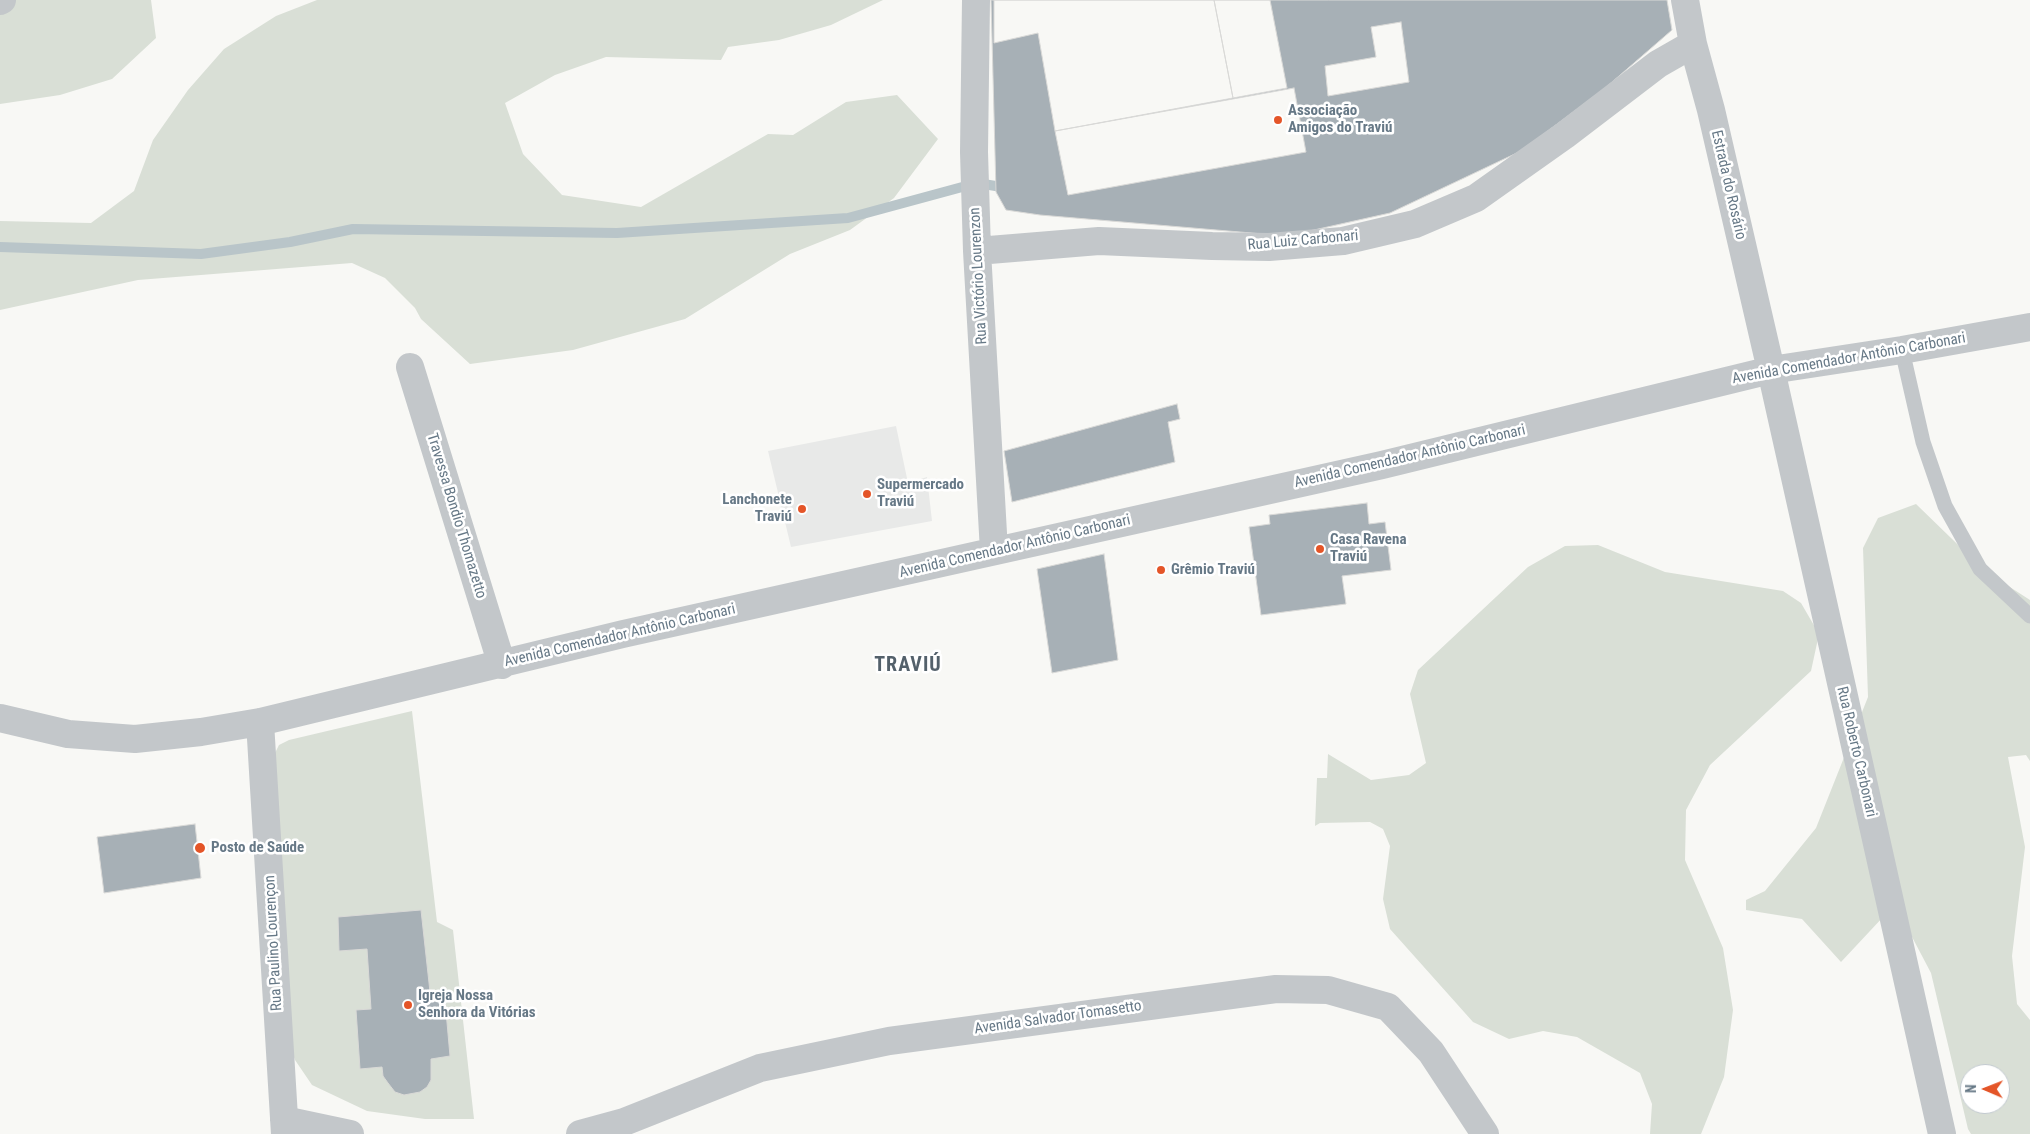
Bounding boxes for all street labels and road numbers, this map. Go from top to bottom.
street label: Estrada do Rosário [1707,129,1749,241]
street label: Rua Victório Lourenzon [966,207,992,345]
street label: Rua Luiz Carbonari [1247,227,1359,255]
street label: Avenida Comendador Antônio Carbonari [1731,330,1967,388]
street label: Avenida Comendador Antônio Carbonari [1293,422,1527,492]
street label: Travessa Bondio Thomazetto [422,431,490,601]
street label: Avenida Comendador Antônio Carbonari [898,512,1132,582]
street label: Avenida Comendador Antônio Carbonari [503,601,737,671]
street label: Rua Roberto Carbonari [1832,685,1880,819]
street label: Rua Paulino Lourençon [261,875,287,1011]
street label: Avenida Salvador Tomasetto [973,997,1143,1039]

